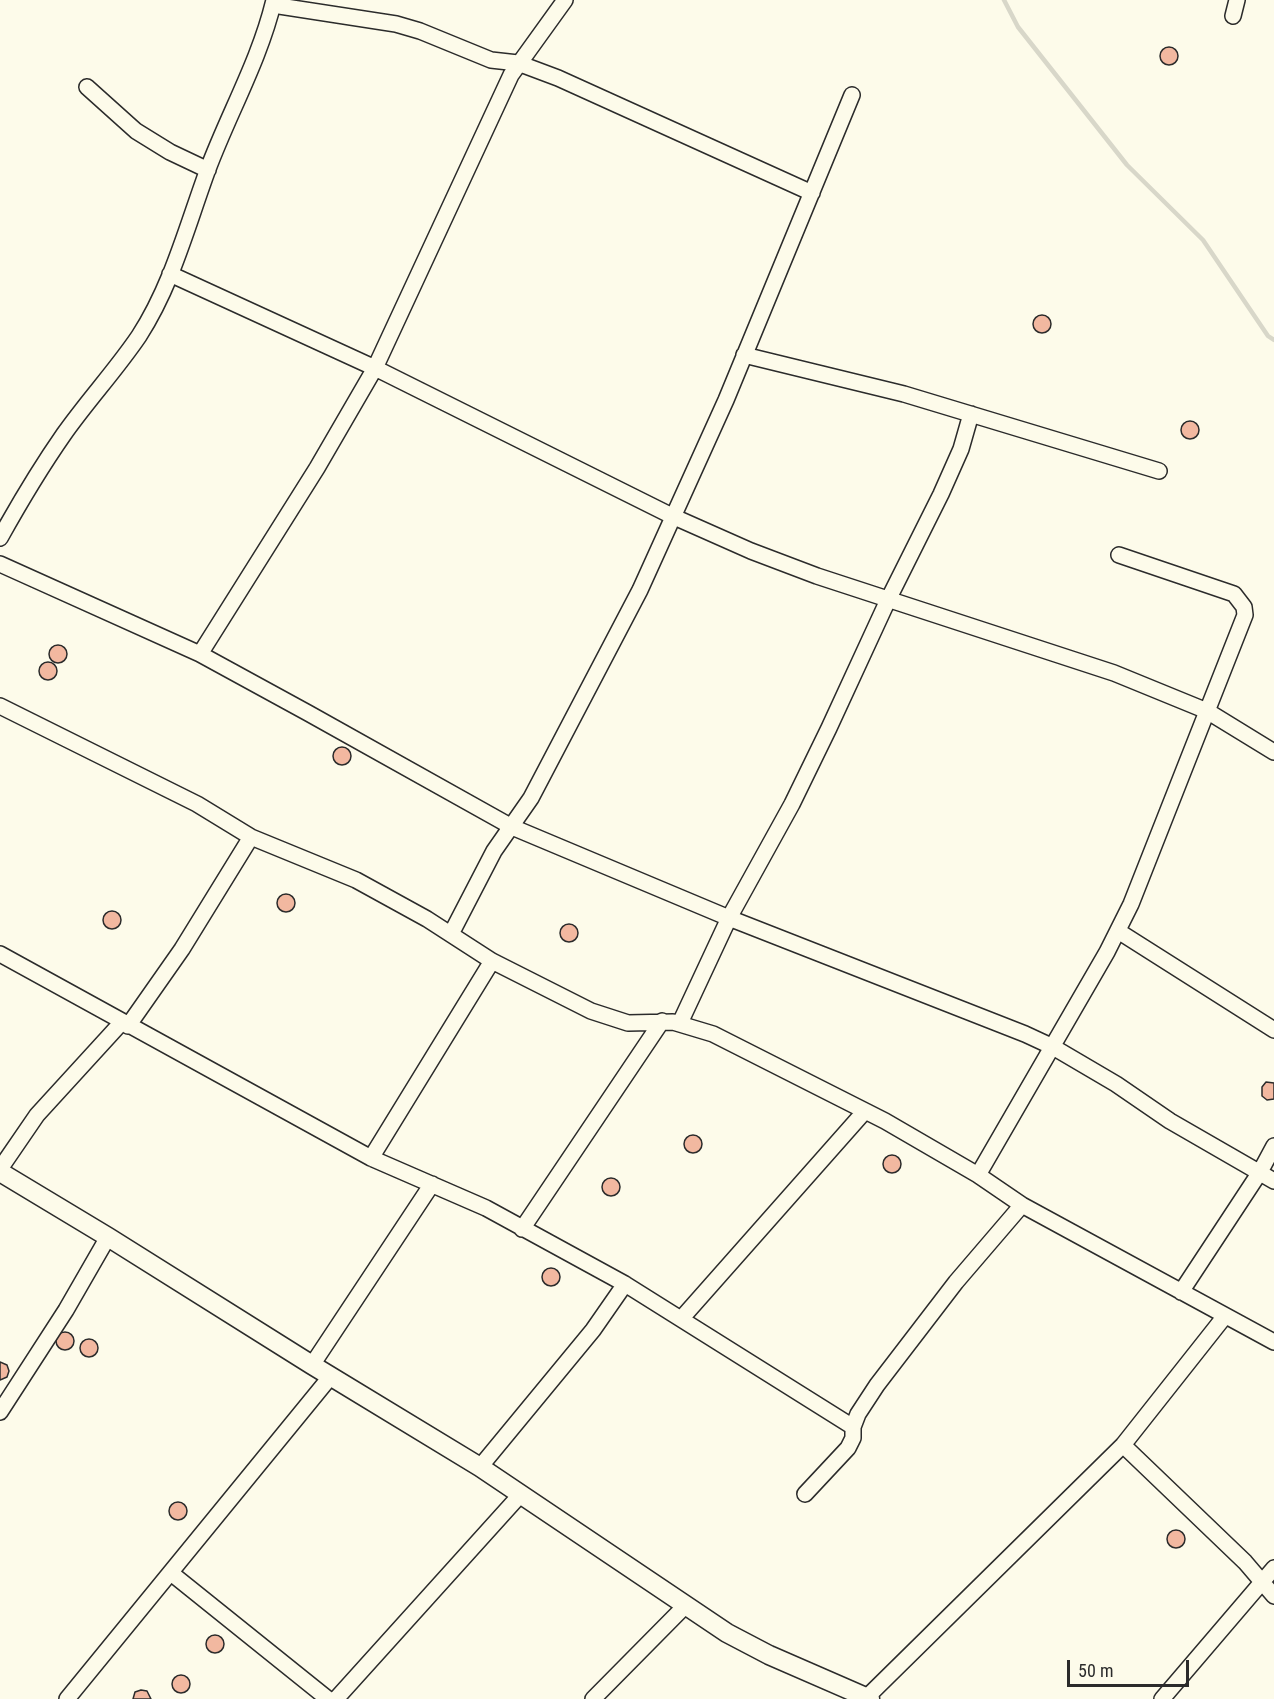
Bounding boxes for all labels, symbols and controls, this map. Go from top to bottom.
scale bar [1070,1648,1192,1686]
text: 50 m [1078,1660,1113,1681]

